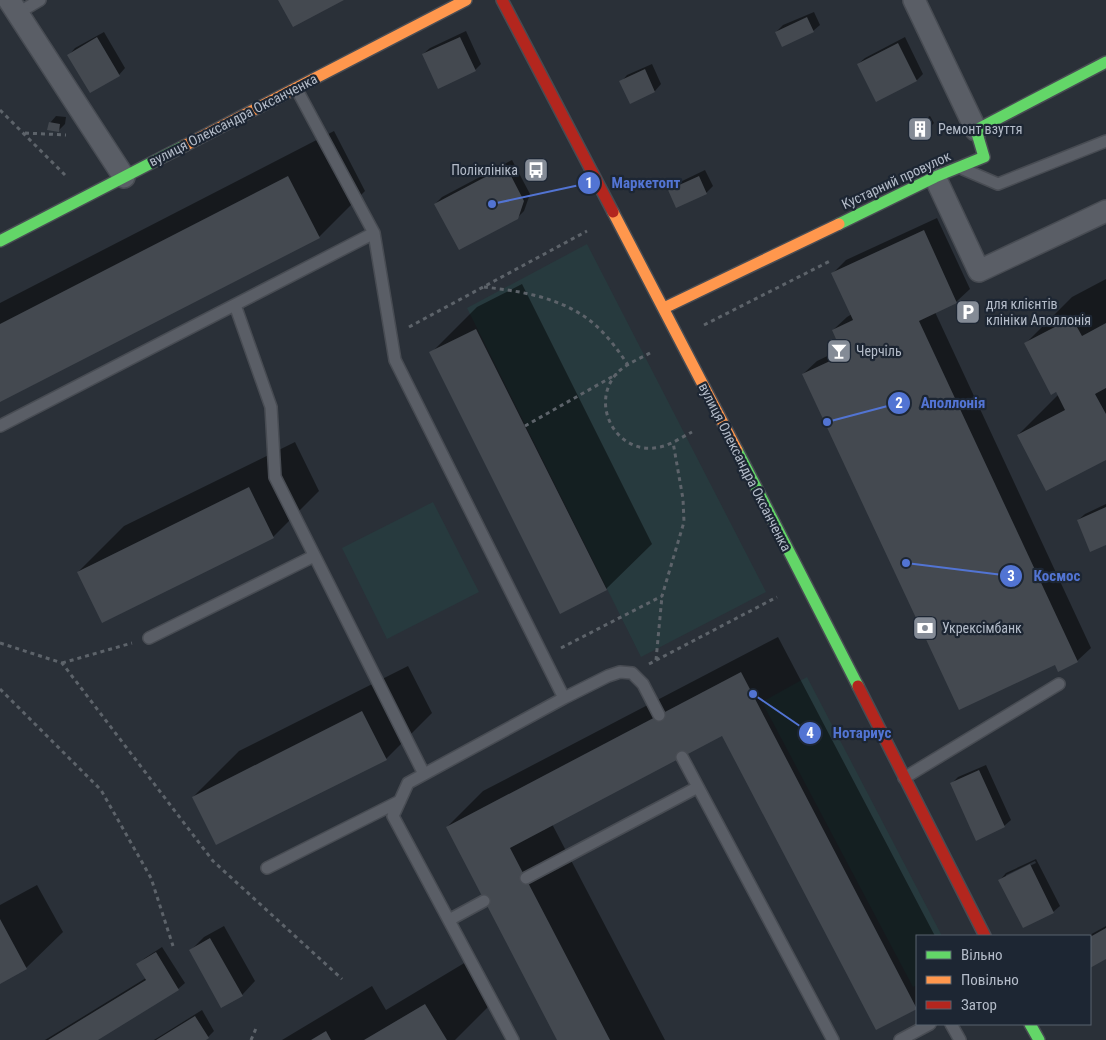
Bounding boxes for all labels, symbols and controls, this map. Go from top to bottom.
street label: вулиця Олександра Оксанченка [146,70,320,170]
building icon: Ремонт взуття [907,116,933,142]
place label: Ремонт взуття [938,121,1022,137]
street label: Кустарний провулок [839,148,953,212]
bus stop icon: Поліклініка [523,157,549,183]
place label: Поліклініка [451,162,518,178]
callout: Маркетопт [576,168,690,198]
text: 1 [585,174,593,192]
text: Маркетопт [612,174,681,192]
place label: для клієнтів клініки Аполлонія [986,296,1091,328]
parking icon: для клієнтів клініки Аполлонія [955,299,981,325]
bar icon: Черчіль [826,338,852,364]
place label: Черчіль [856,343,902,359]
street label: вулиця Олександра Оксанченка [695,380,795,554]
callout: Аполлонія [886,388,996,418]
text: 2 [895,394,903,412]
text: Аполлонія [921,394,985,412]
callout: Космос [999,561,1091,591]
text: 3 [1007,567,1015,585]
text: Космос [1034,567,1081,585]
bank icon: Укрексімбанк [912,615,938,641]
place label: Укрексімбанк [942,620,1022,636]
callout: Нотариус [798,718,901,748]
text: 4 [806,724,814,742]
text: Нотариус [833,724,891,742]
legend [916,935,1091,1025]
text: Вільно [961,946,1003,964]
text: Повільно [961,971,1019,989]
text: Затор [961,996,997,1014]

